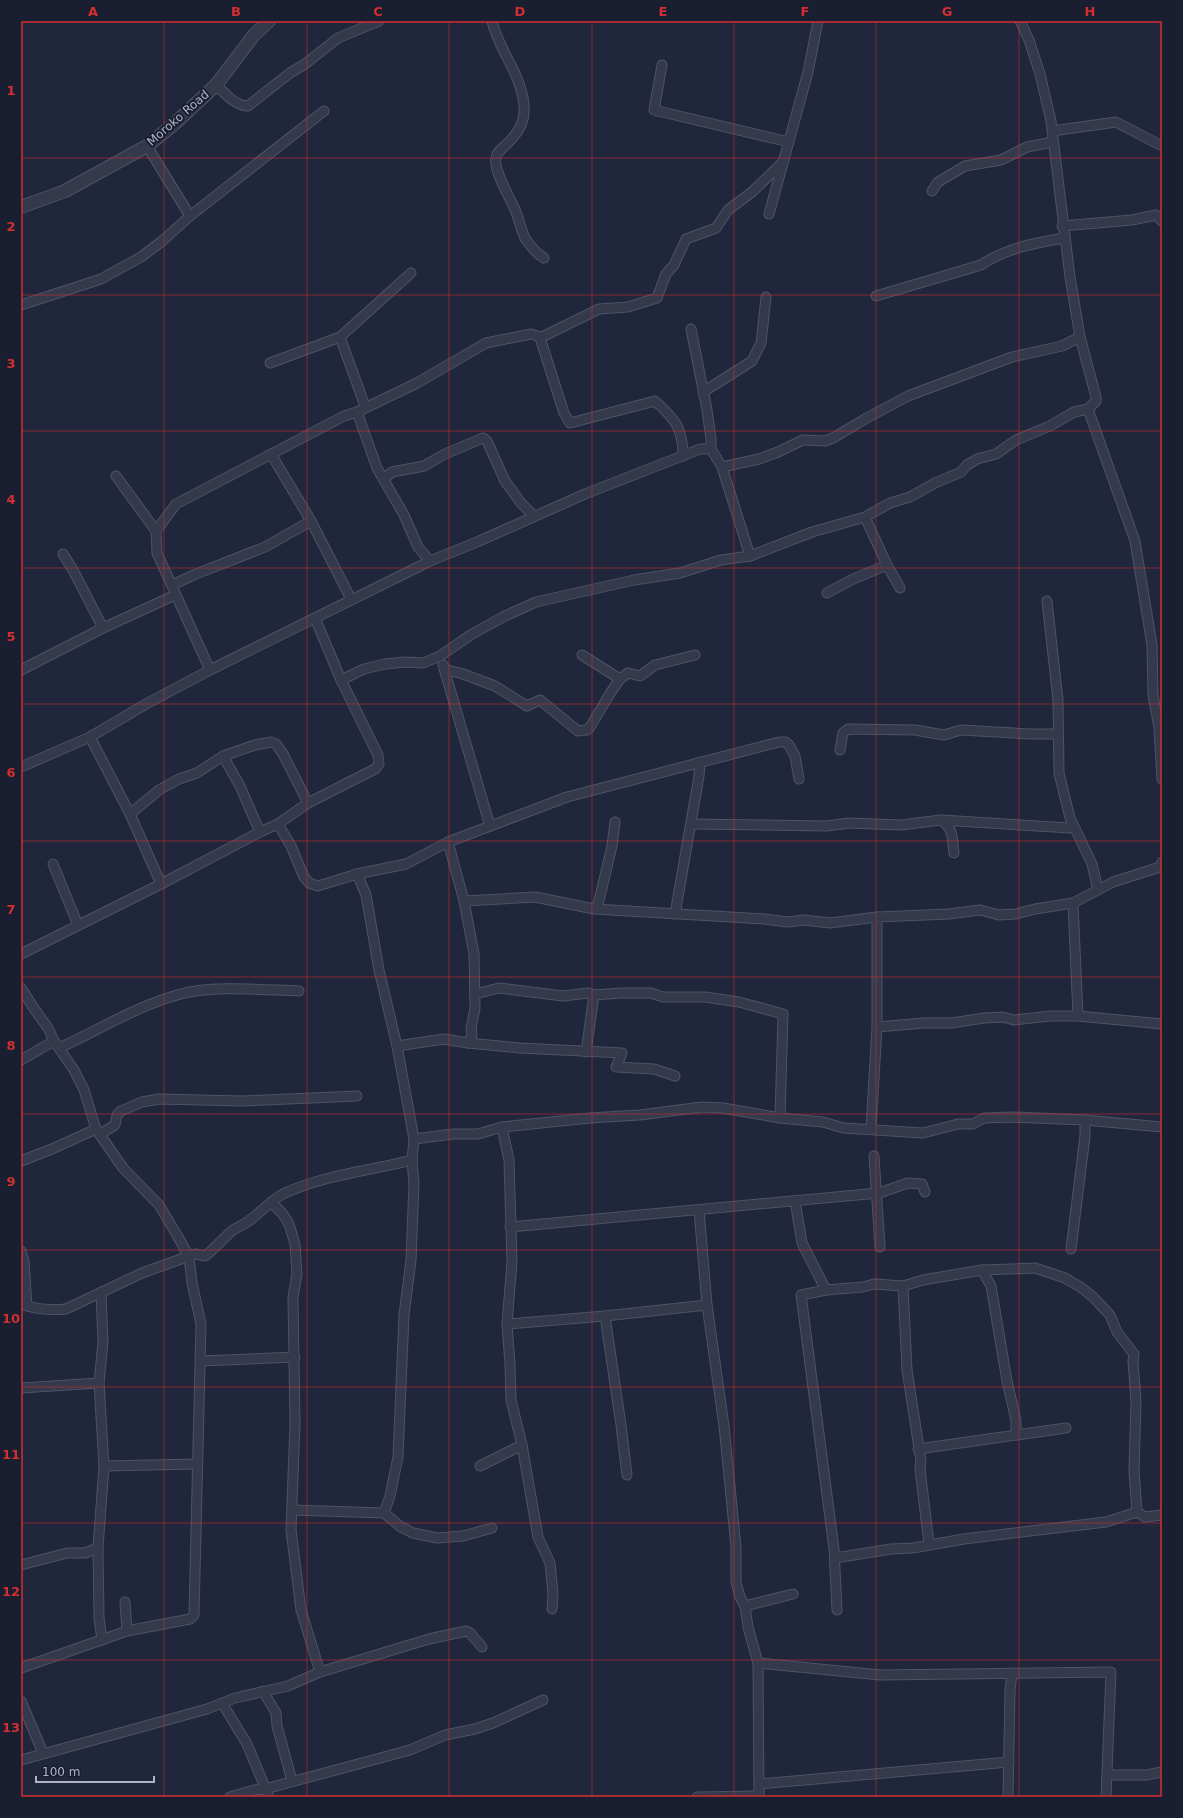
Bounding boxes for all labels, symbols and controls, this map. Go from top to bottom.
text: A [88,4,98,19]
text: B [231,4,241,19]
text: C [373,4,383,19]
text: D [515,4,526,19]
text: E [659,4,667,19]
text: F [801,4,809,19]
text: G [942,4,952,19]
text: H [1085,4,1095,19]
text: 1 [6,83,16,98]
street label: Moroko Road [144,87,212,149]
text: 2 [6,219,16,234]
text: 3 [6,356,16,371]
text: 4 [6,492,16,507]
text: 5 [6,629,16,644]
text: 6 [6,765,16,780]
text: 7 [6,902,16,917]
text: 8 [6,1038,16,1053]
text: 9 [6,1174,16,1189]
text: 10 [2,1311,20,1326]
text: 11 [2,1447,20,1462]
text: 12 [2,1584,20,1599]
text: 13 [2,1720,20,1735]
scale bar [36,1758,154,1784]
text: 100 m [42,1765,80,1779]

